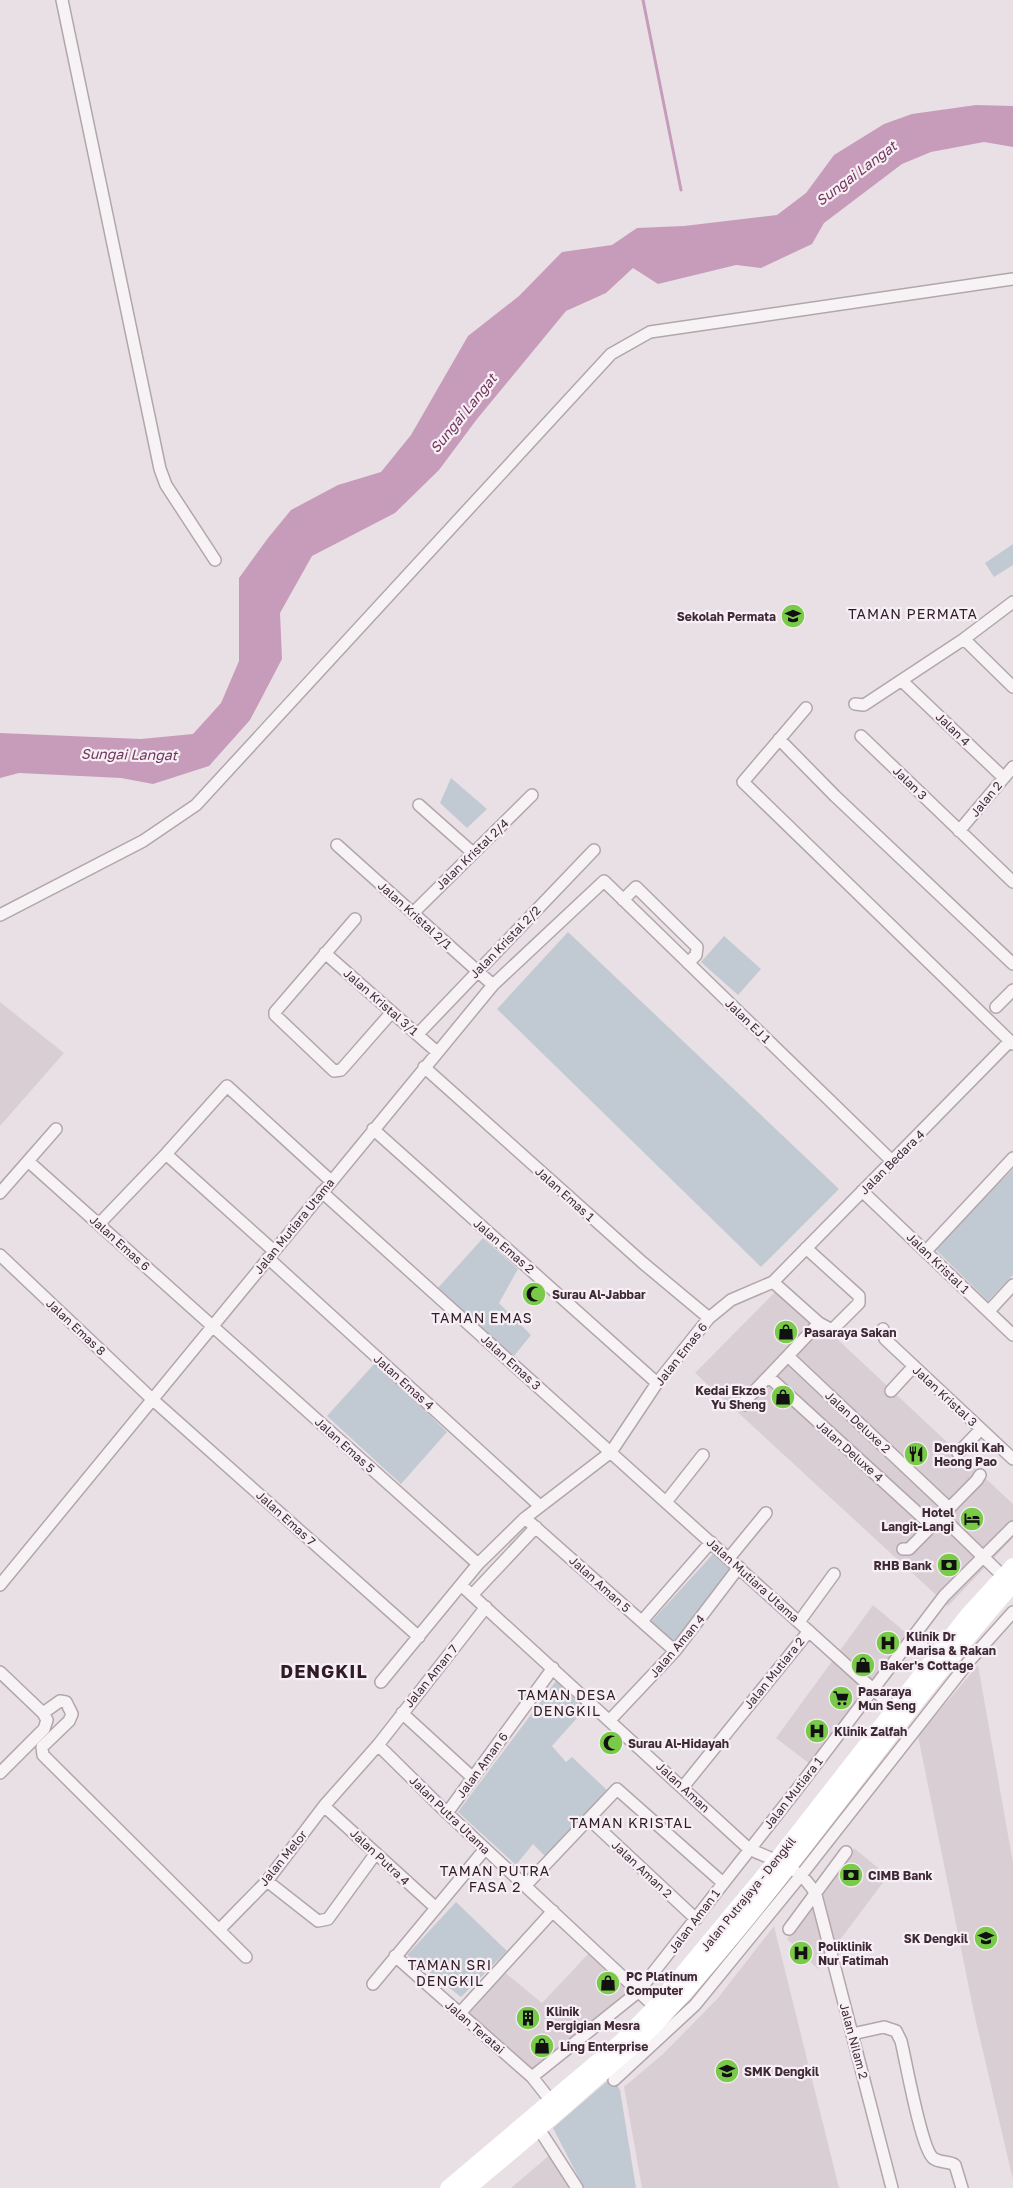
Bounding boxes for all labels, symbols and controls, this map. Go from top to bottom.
water label: Sungai Langat [812,136,901,209]
water label: Sungai Langat [426,369,501,456]
school or university icon: Sekolah Permata [780,603,806,629]
district label: TAMAN PERMATA [848,605,978,622]
place label: Sekolah Permata [677,609,776,624]
street label: Jalan 4 [933,709,973,749]
water label: Sungai Langat [81,745,179,763]
street label: Jalan 3 [890,763,930,803]
street label: Jalan 2 [967,778,1005,820]
street label: Jalan Kristal 2/4 [432,815,512,893]
street label: Jalan Kristal 2/1 [375,878,455,952]
street label: Jalan Kristal 2/2 [467,903,543,981]
street label: Jalan Kristal 3/1 [341,966,422,1039]
street label: Jalan EJ 1 [722,996,774,1046]
street label: Jalan Bedara 4 [857,1127,927,1197]
street label: Jalan Emas 1 [532,1164,598,1225]
street label: Jalan Mutiara Utama [251,1175,337,1277]
street label: Jalan Emas 6 [87,1212,153,1274]
street label: Jalan Emas 2 [471,1216,537,1276]
street label: Jalan Kristal 1 [904,1229,973,1297]
mosque icon: Surau Al-Jabbar [521,1281,547,1307]
place label: Surau Al-Jabbar [552,1287,646,1302]
street label: Jalan Emas 8 [43,1296,109,1358]
district label: TAMAN EMAS [431,1309,533,1326]
shop icon: Pasaraya Sakan [773,1319,799,1345]
street label: Jalan Emas 6 [652,1320,710,1388]
place label: Pasaraya Sakan [804,1325,897,1340]
street label: Jalan Emas 3 [478,1331,544,1393]
street label: Jalan Emas 4 [371,1351,437,1413]
street label: Jalan Kristal 3 [910,1362,980,1430]
place label: Kedai Ekzos Yu Sheng [695,1383,766,1412]
shop icon: Kedai Ekzos Yu Sheng [770,1384,796,1410]
street label: Jalan Deluxe 2 [822,1388,894,1456]
street label: Jalan Emas 5 [312,1414,378,1476]
street label: Jalan Deluxe 4 [814,1417,886,1485]
place label: Dengkil Kah Heong Pao [934,1440,1004,1469]
restaurant icon: Dengkil Kah Heong Pao [903,1441,929,1467]
street label: Jalan Emas 7 [253,1487,319,1549]
place label: Hotel Langit-Langi [881,1505,954,1534]
hotel icon: Hotel Langit-Langi [959,1506,985,1532]
street label: Jalan Mutiara Utama [704,1535,802,1625]
bank icon: RHB Bank [936,1552,962,1578]
street label: Jalan Aman 5 [566,1553,634,1615]
place label: RHB Bank [873,1558,932,1573]
street label: Jalan Aman 4 [646,1611,708,1681]
place label: Klinik Dr Marisa & Rakan [906,1629,996,1658]
hospital icon: Klinik Dr Marisa & Rakan [875,1630,901,1656]
street label: Jalan Mutiara 2 [740,1634,808,1712]
street label: Jalan Aman 7 [401,1642,461,1710]
shop icon: Baker's Cottage [850,1652,876,1678]
place label: Baker's Cottage [880,1658,973,1673]
district label: DENGKIL [280,1660,368,1682]
place label: Pasaraya Mun Seng [858,1684,916,1713]
supermarket icon: Pasaraya Mun Seng [828,1685,854,1711]
district label: TAMAN DESA DENGKIL [517,1686,617,1719]
hospital icon: Klinik Zalfah [804,1718,830,1744]
place label: Klinik Zalfah [834,1724,907,1739]
street label: Jalan Aman 6 [453,1729,511,1801]
mosque icon: Surau Al-Hidayah [598,1730,624,1756]
place label: Surau Al-Hidayah [628,1736,729,1751]
street label: Jalan Mutiara 1 [760,1754,826,1832]
street label: Jalan Aman [653,1759,713,1815]
street label: Jalan Putra Utama [407,1773,493,1857]
district label: TAMAN KRISTAL [570,1814,692,1831]
street label: Jalan Putra 4 [347,1826,413,1888]
street label: Jalan Melor [256,1827,310,1889]
street label: Jalan Putrajaya - Dengkil [697,1834,799,1954]
street label: Jalan Aman 2 [609,1837,675,1901]
district label: TAMAN PUTRA FASA 2 [440,1862,550,1895]
bank icon: CIMB Bank [838,1862,864,1888]
place label: CIMB Bank [868,1868,932,1883]
street label: Jalan Aman 1 [665,1886,723,1956]
school or university icon: SK Dengkil [973,1925,999,1951]
place label: SK Dengkil [904,1931,968,1946]
place label: Poliklinik Nur Fatimah [818,1939,889,1968]
hospital icon: Poliklinik Nur Fatimah [788,1940,814,1966]
district label: TAMAN SRI DENGKIL [408,1956,492,1989]
place label: PC Platinum Computer [626,1969,698,1998]
shop icon: PC Platinum Computer [595,1970,621,1996]
street label: Jalan Teratai [442,1997,508,2057]
street label: Jalan Nilam 2 [837,2001,871,2081]
place label: Klinik Pergigian Mesra [546,2004,640,2033]
building icon: Klinik Pergigian Mesra [515,2005,541,2031]
shop icon: Ling Enterprise [529,2033,555,2059]
place label: Ling Enterprise [560,2039,648,2054]
school or university icon: SMK Dengkil [714,2058,740,2084]
place label: SMK Dengkil [744,2064,819,2079]

